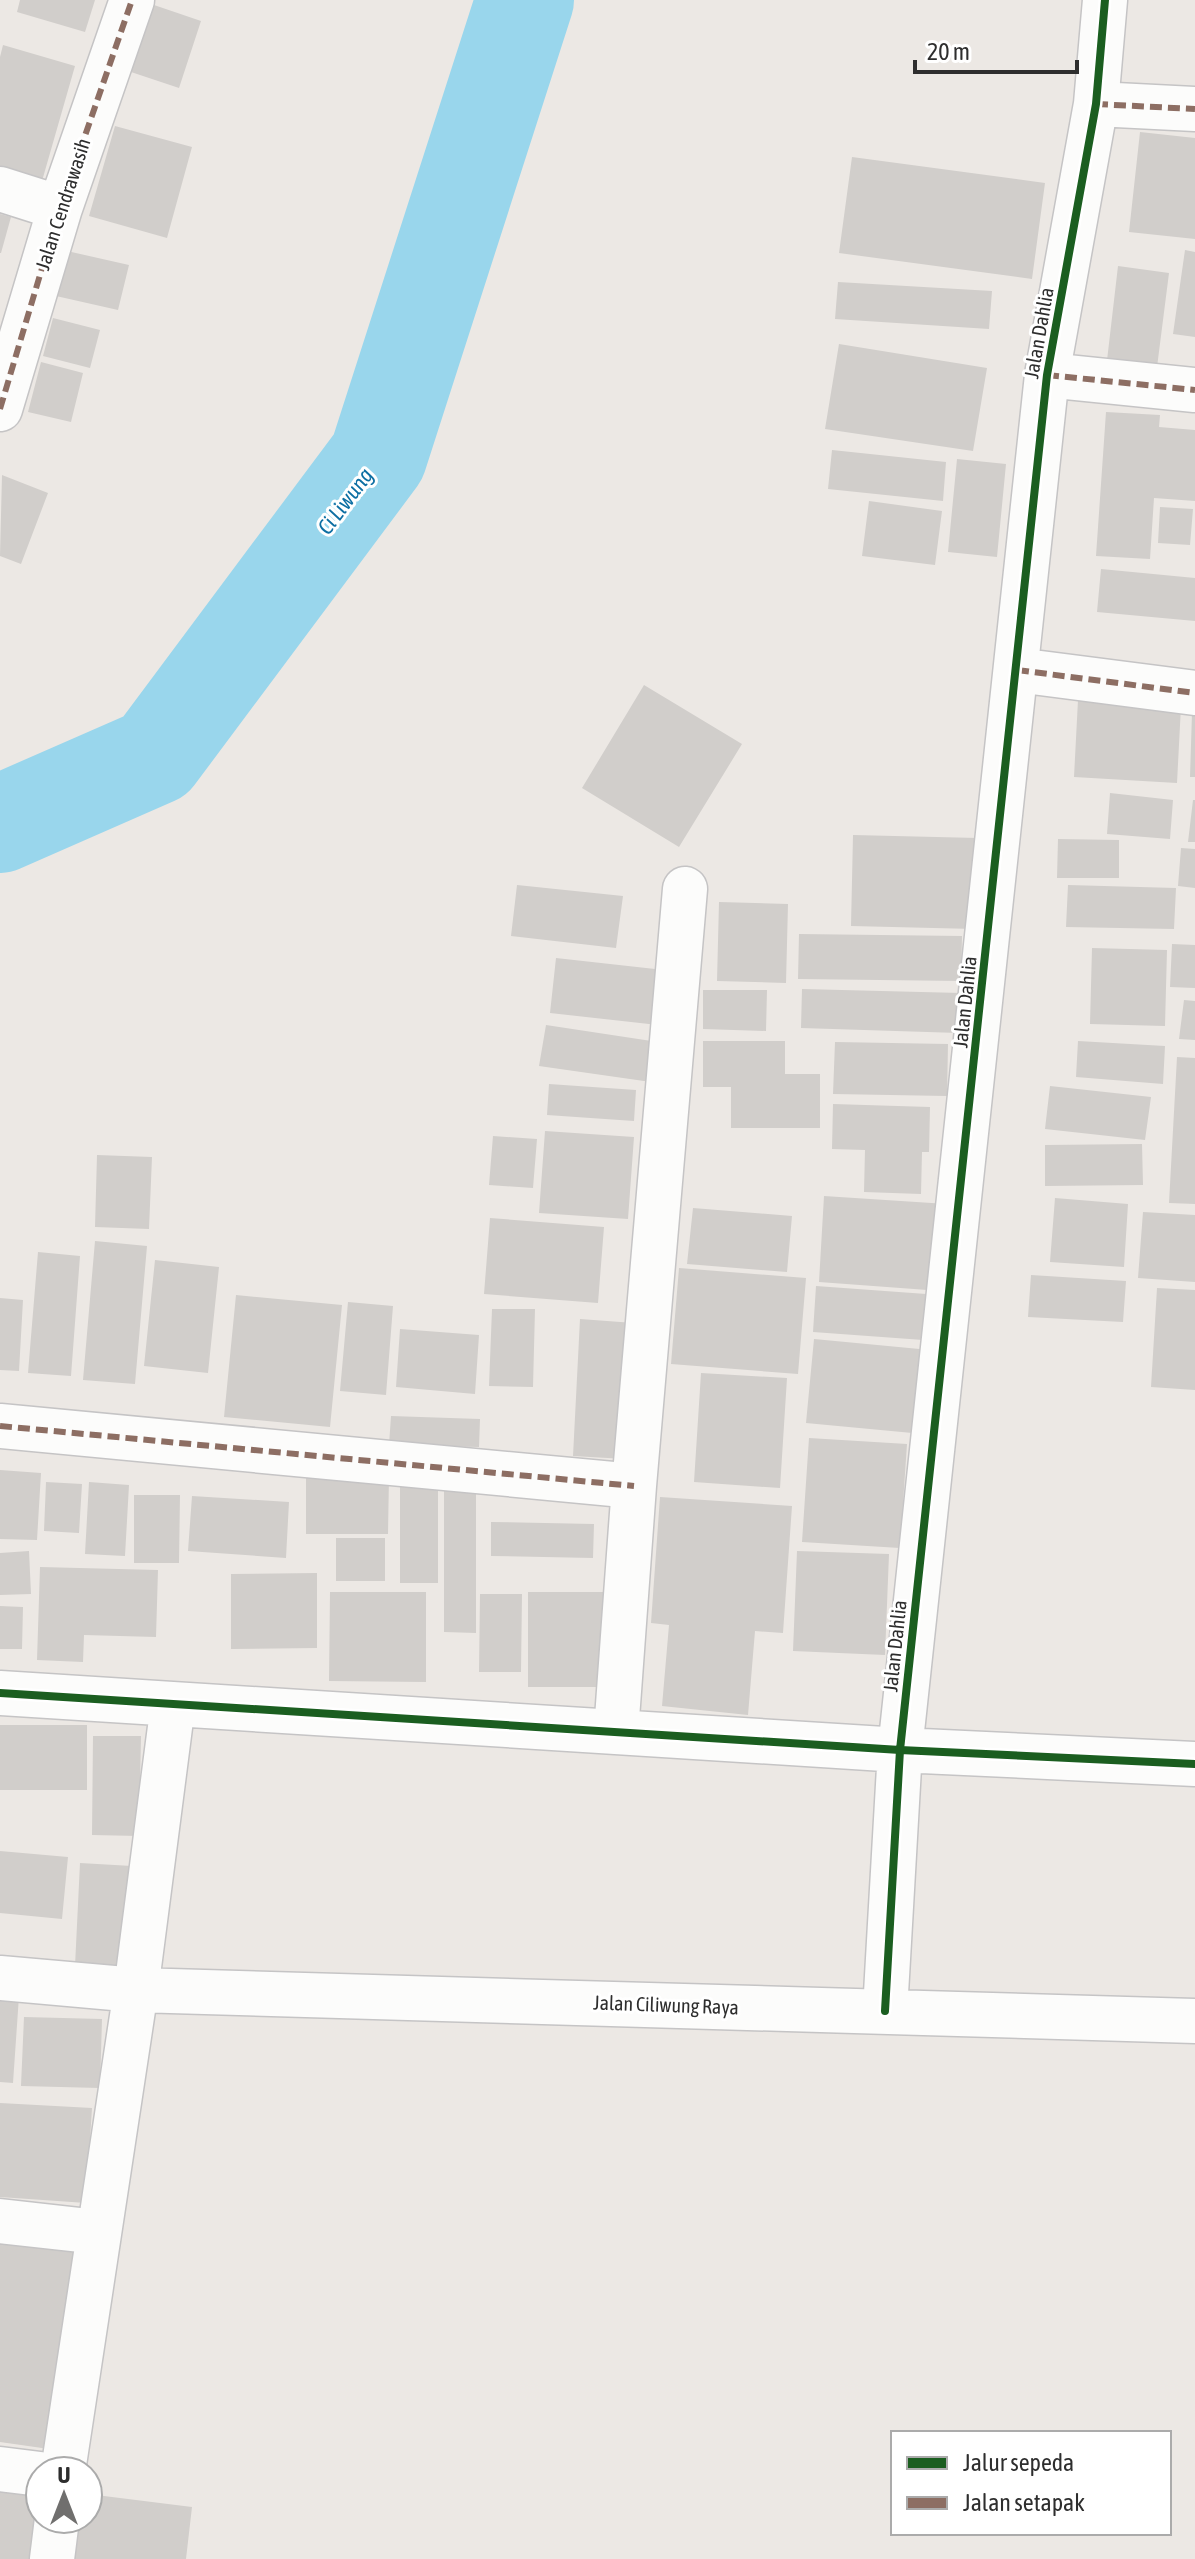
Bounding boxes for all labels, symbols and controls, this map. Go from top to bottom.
scale bar [915,24,1077,74]
text: 20 m [927,38,970,65]
street label: Jalan Cendrawasih [30,135,95,273]
street label: Jalan Dahlia [1019,286,1058,380]
water label: Ci Liwung [312,463,378,539]
street label: Jalan Dahlia [948,955,981,1049]
street label: Jalan Dahlia [878,1599,911,1693]
street label: Jalan Ciliwung Raya [593,1990,739,2019]
legend [891,2431,1171,2535]
text: Jalur sepeda [963,2449,1074,2476]
north arrow [24,2455,104,2535]
text: U [58,2462,70,2488]
text: Jalan setapak [963,2489,1085,2516]

